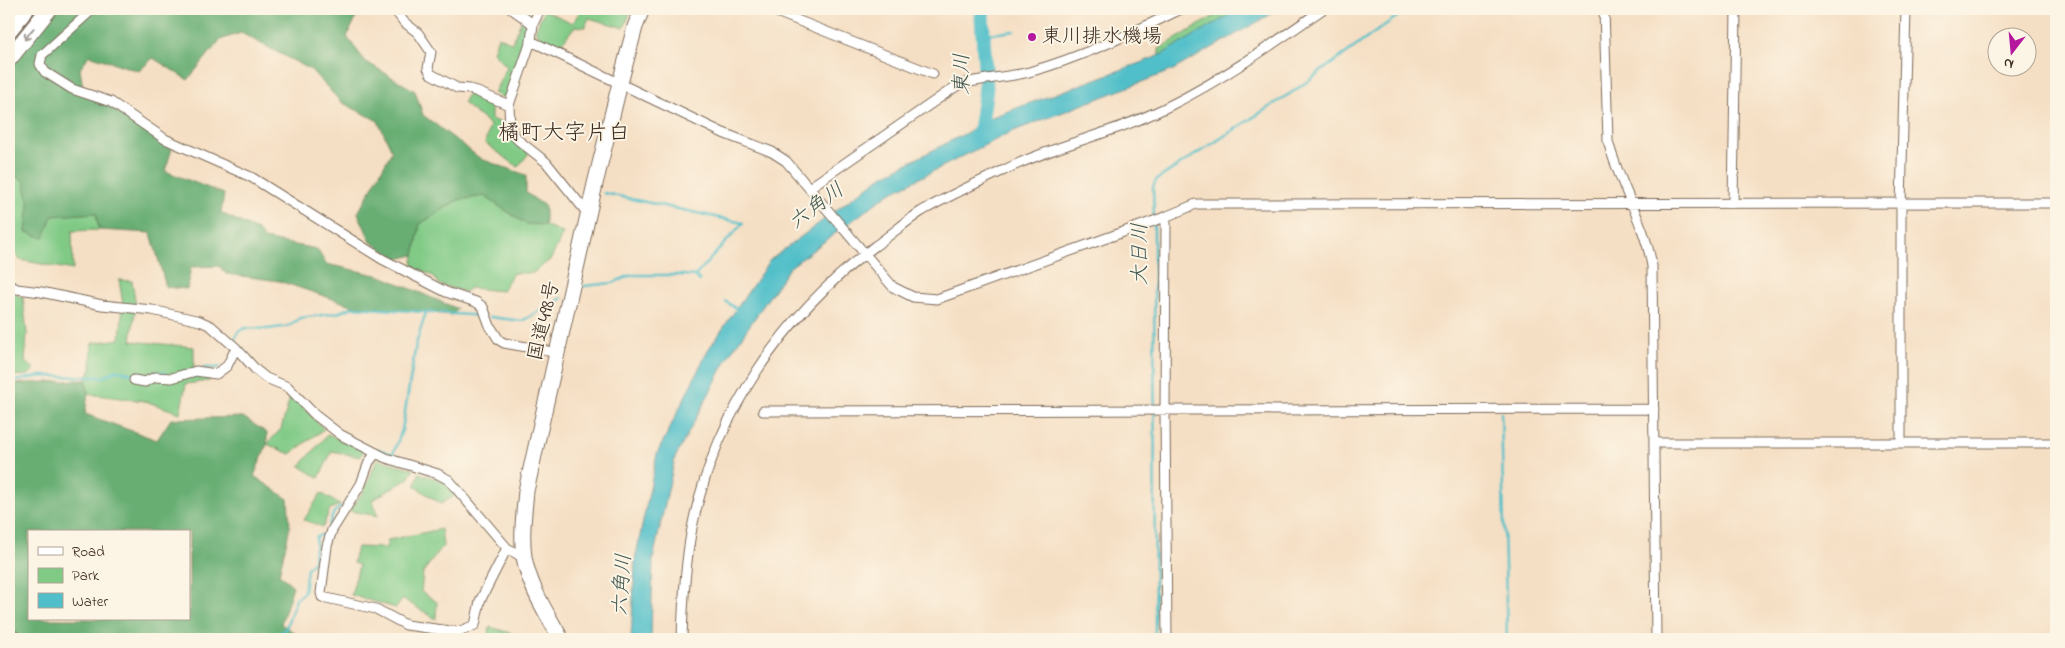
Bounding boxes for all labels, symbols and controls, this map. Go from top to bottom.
place label: 東川排水機場 [1042,23,1162,52]
one-way arrow [23,27,34,40]
north arrow [1988,28,2038,78]
marker: 東川排水機場 [1026,31,1038,43]
text: N [2001,52,2016,74]
water label: 東川 [948,53,978,95]
district label: 橘町大字片白 [498,118,630,150]
water label: 六角川 [783,176,851,238]
water label: 大日川 [1126,223,1156,286]
street label: 国道498号 [522,278,568,364]
legend [28,530,190,620]
text: Road [72,541,105,563]
water label: 六角川 [606,553,640,617]
text: Park [72,565,100,587]
text: Water [72,591,108,613]

